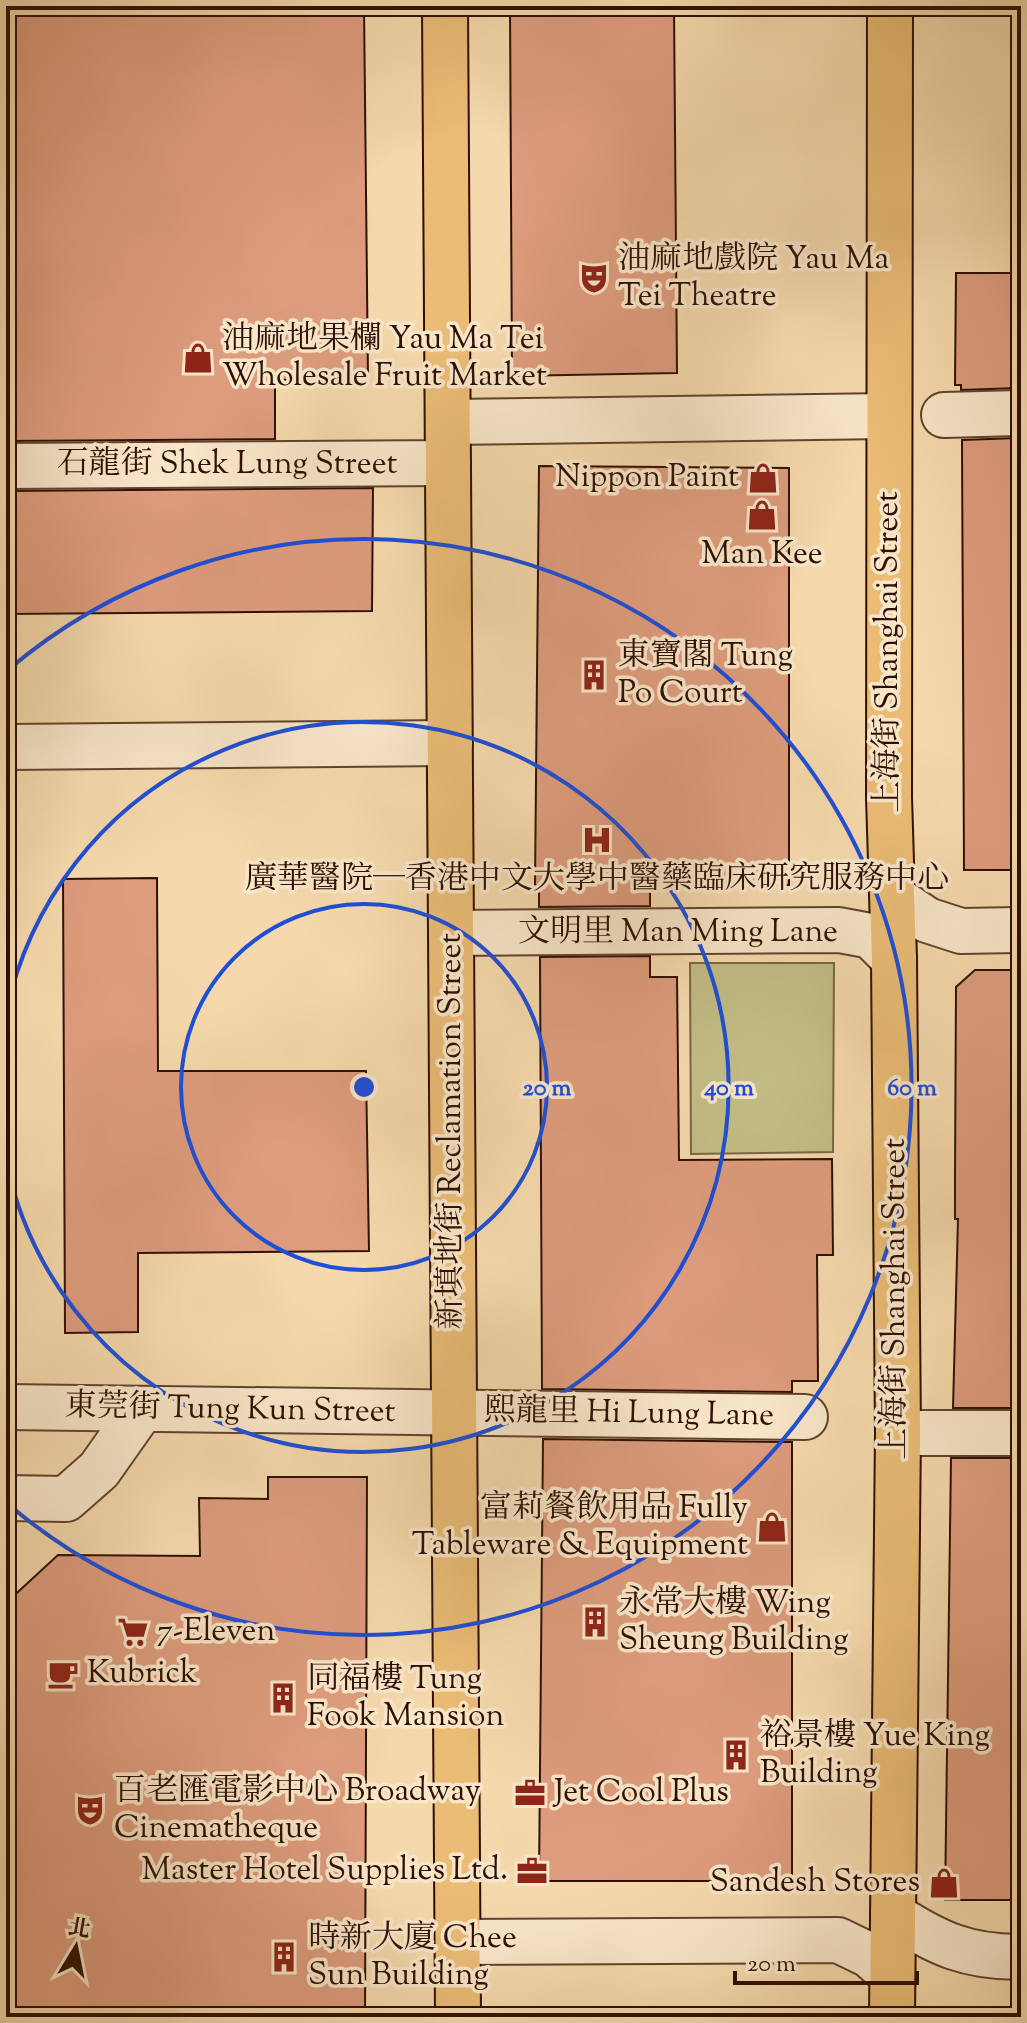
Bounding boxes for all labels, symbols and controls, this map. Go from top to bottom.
place label: 油麻地戲院 Yau Ma Tei Theatre [618,237,889,320]
theatre icon: 油麻地戲院 Yau Ma Tei Theatre [577,261,611,295]
place label: 油麻地果欄 Yau Ma Tei Wholesale Fruit Market [222,317,547,400]
shop icon: 油麻地果欄 Yau Ma Tei Wholesale Fruit Market [181,341,215,375]
street label: 石龍街 Shek Lung Street [57,442,397,488]
place label: Nippon Paint [555,455,739,501]
shop icon: Nippon Paint [746,461,780,495]
street label: 上海街 Shanghai Street [866,491,912,813]
shop icon: Man Kee [745,498,779,532]
place label: Man Kee [701,532,823,578]
place label: 東寶閣 Tung Po Court [618,634,793,717]
building icon: 東寶閣 Tung Po Court [577,658,611,692]
hospital icon: 廣華醫院─香港中文大學中醫藥臨床研究服務中心 [580,823,614,857]
place label: 廣華醫院─香港中文大學中醫藥臨床研究服務中心 [245,857,949,903]
street label: 文明里 Man Ming Lane [518,910,838,956]
street label: 新填地街 Reclamation Street [429,933,475,1329]
text: 20 m [523,1072,572,1106]
text: 40 m [703,1072,754,1106]
text: 60 m [887,1072,937,1106]
centre of rings [350,1073,378,1101]
street label: 上海街 Shanghai Street [873,1138,919,1460]
street label: 東莞街 Tung Kun Street [64,1384,396,1436]
street label: 熙龍里 Hi Lung Lane [483,1388,775,1440]
place label: 富莉餐飲用品 Fully Tableware & Equipment [412,1486,748,1569]
shop icon: 富莉餐飲用品 Fully Tableware & Equipment [755,1510,789,1544]
place label: 永常大樓 Wing Sheung Building [619,1581,849,1664]
building icon: 永常大樓 Wing Sheung Building [578,1605,612,1639]
place label: 7-Eleven [157,1609,275,1655]
supermarket icon: 7-Eleven [116,1615,150,1649]
place label: Kubrick [87,1651,197,1697]
cafe icon: Kubrick [46,1657,80,1691]
place label: 同福樓 Tung Fook Mansion [307,1657,504,1740]
building icon: 同福樓 Tung Fook Mansion [266,1681,300,1715]
place label: 裕景樓 Yue King Building [760,1714,990,1797]
building icon: 裕景樓 Yue King Building [719,1738,753,1772]
place label: 百老匯電影中心 Broadway Cinematheque [114,1769,481,1852]
place label: Jet Cool Plus [552,1770,729,1816]
office icon: Jet Cool Plus [513,1776,547,1810]
theatre icon: 百老匯電影中心 Broadway Cinematheque [73,1793,107,1827]
place label: Master Hotel Supplies Ltd. [142,1848,508,1894]
office icon: Master Hotel Supplies Ltd. [515,1854,549,1888]
place label: Sandesh Stores [710,1860,920,1906]
shop icon: Sandesh Stores [927,1866,961,1900]
north arrow [36,1907,116,1987]
text: 北 [65,1913,93,1948]
place label: 時新大廈 Chee Sun Building [308,1916,517,1999]
scale bar [735,1935,917,1985]
building icon: 時新大廈 Chee Sun Building [267,1940,301,1974]
text: 20 m [747,1948,796,1982]

